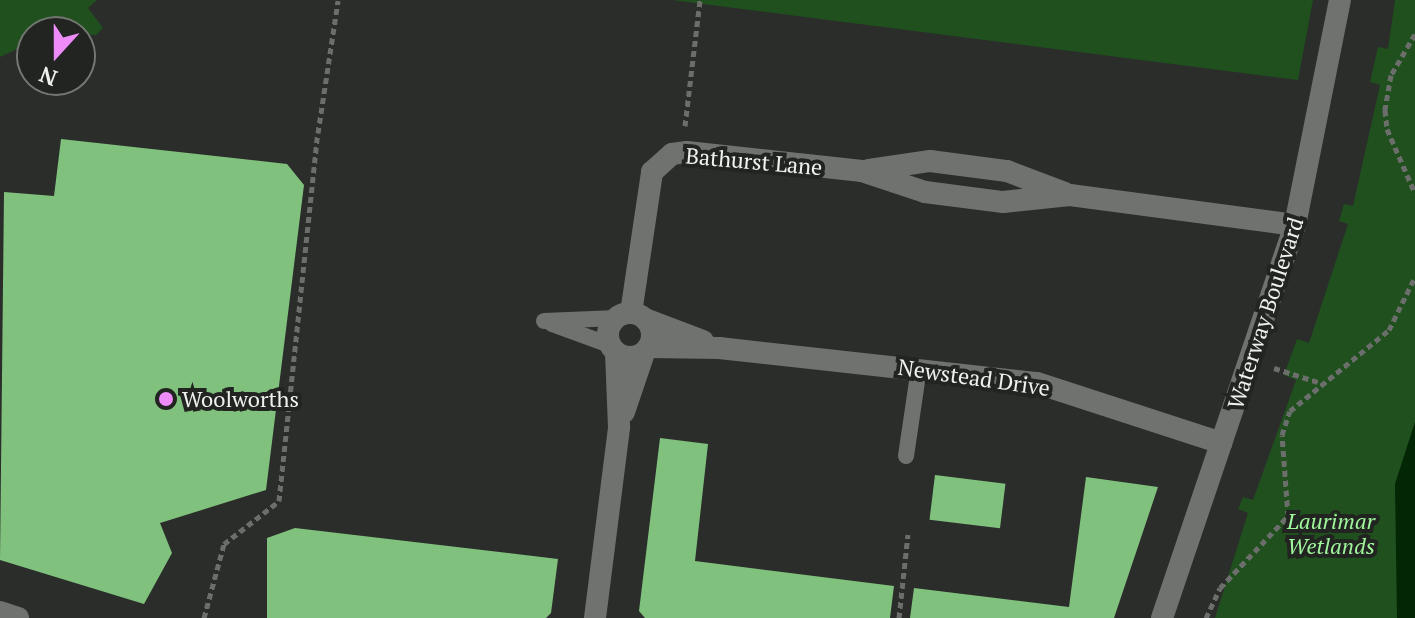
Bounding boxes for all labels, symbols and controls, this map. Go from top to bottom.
north arrow [16,16,96,96]
text: N [35,60,61,94]
street label: Bathurst Lane [685,142,823,180]
street label: Waterway Boulevard [1222,214,1308,412]
street label: Newstead Drive [896,353,1052,401]
place label: Woolworths [182,386,299,412]
marker: Woolworths [157,390,175,408]
park label: Laurimar Wetlands [1287,507,1375,558]

